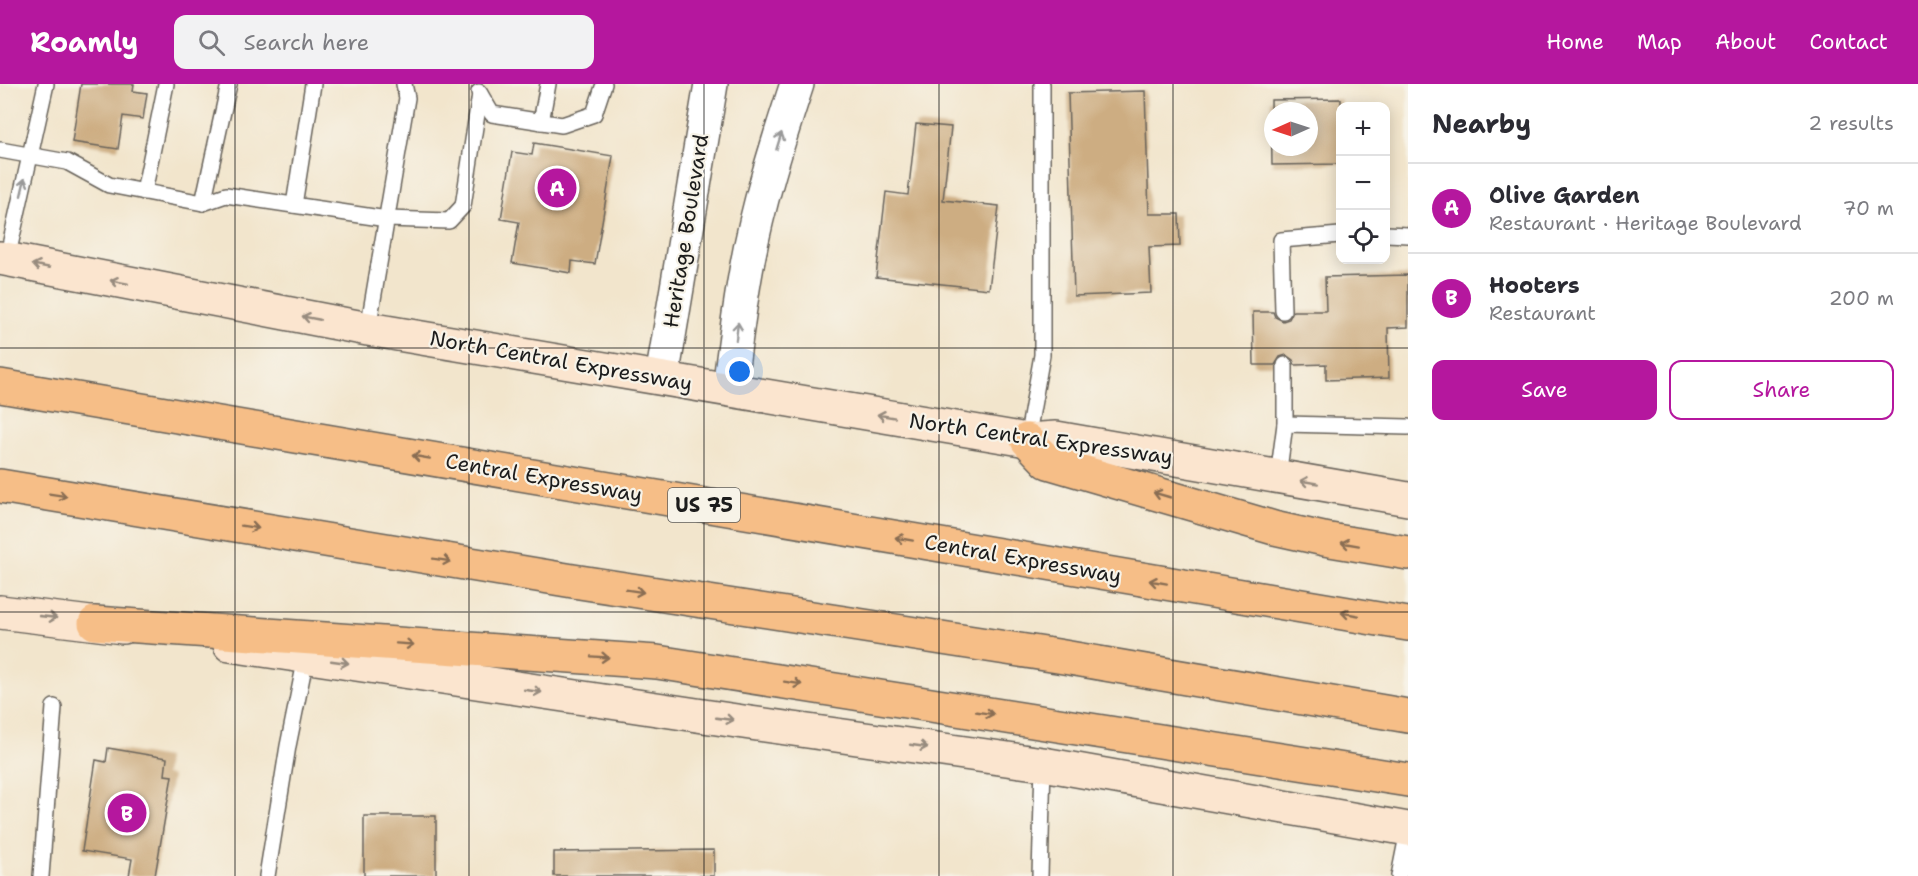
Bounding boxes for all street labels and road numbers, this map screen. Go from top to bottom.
street label: Heritage Boulevard [657,132,715,330]
street label: North Central Expressway [428,324,694,398]
street label: North Central Expressway [907,407,1175,471]
street label: Central Expressway [443,447,645,509]
road number: US 75 [668,488,740,522]
street label: Central Expressway [922,528,1124,590]

